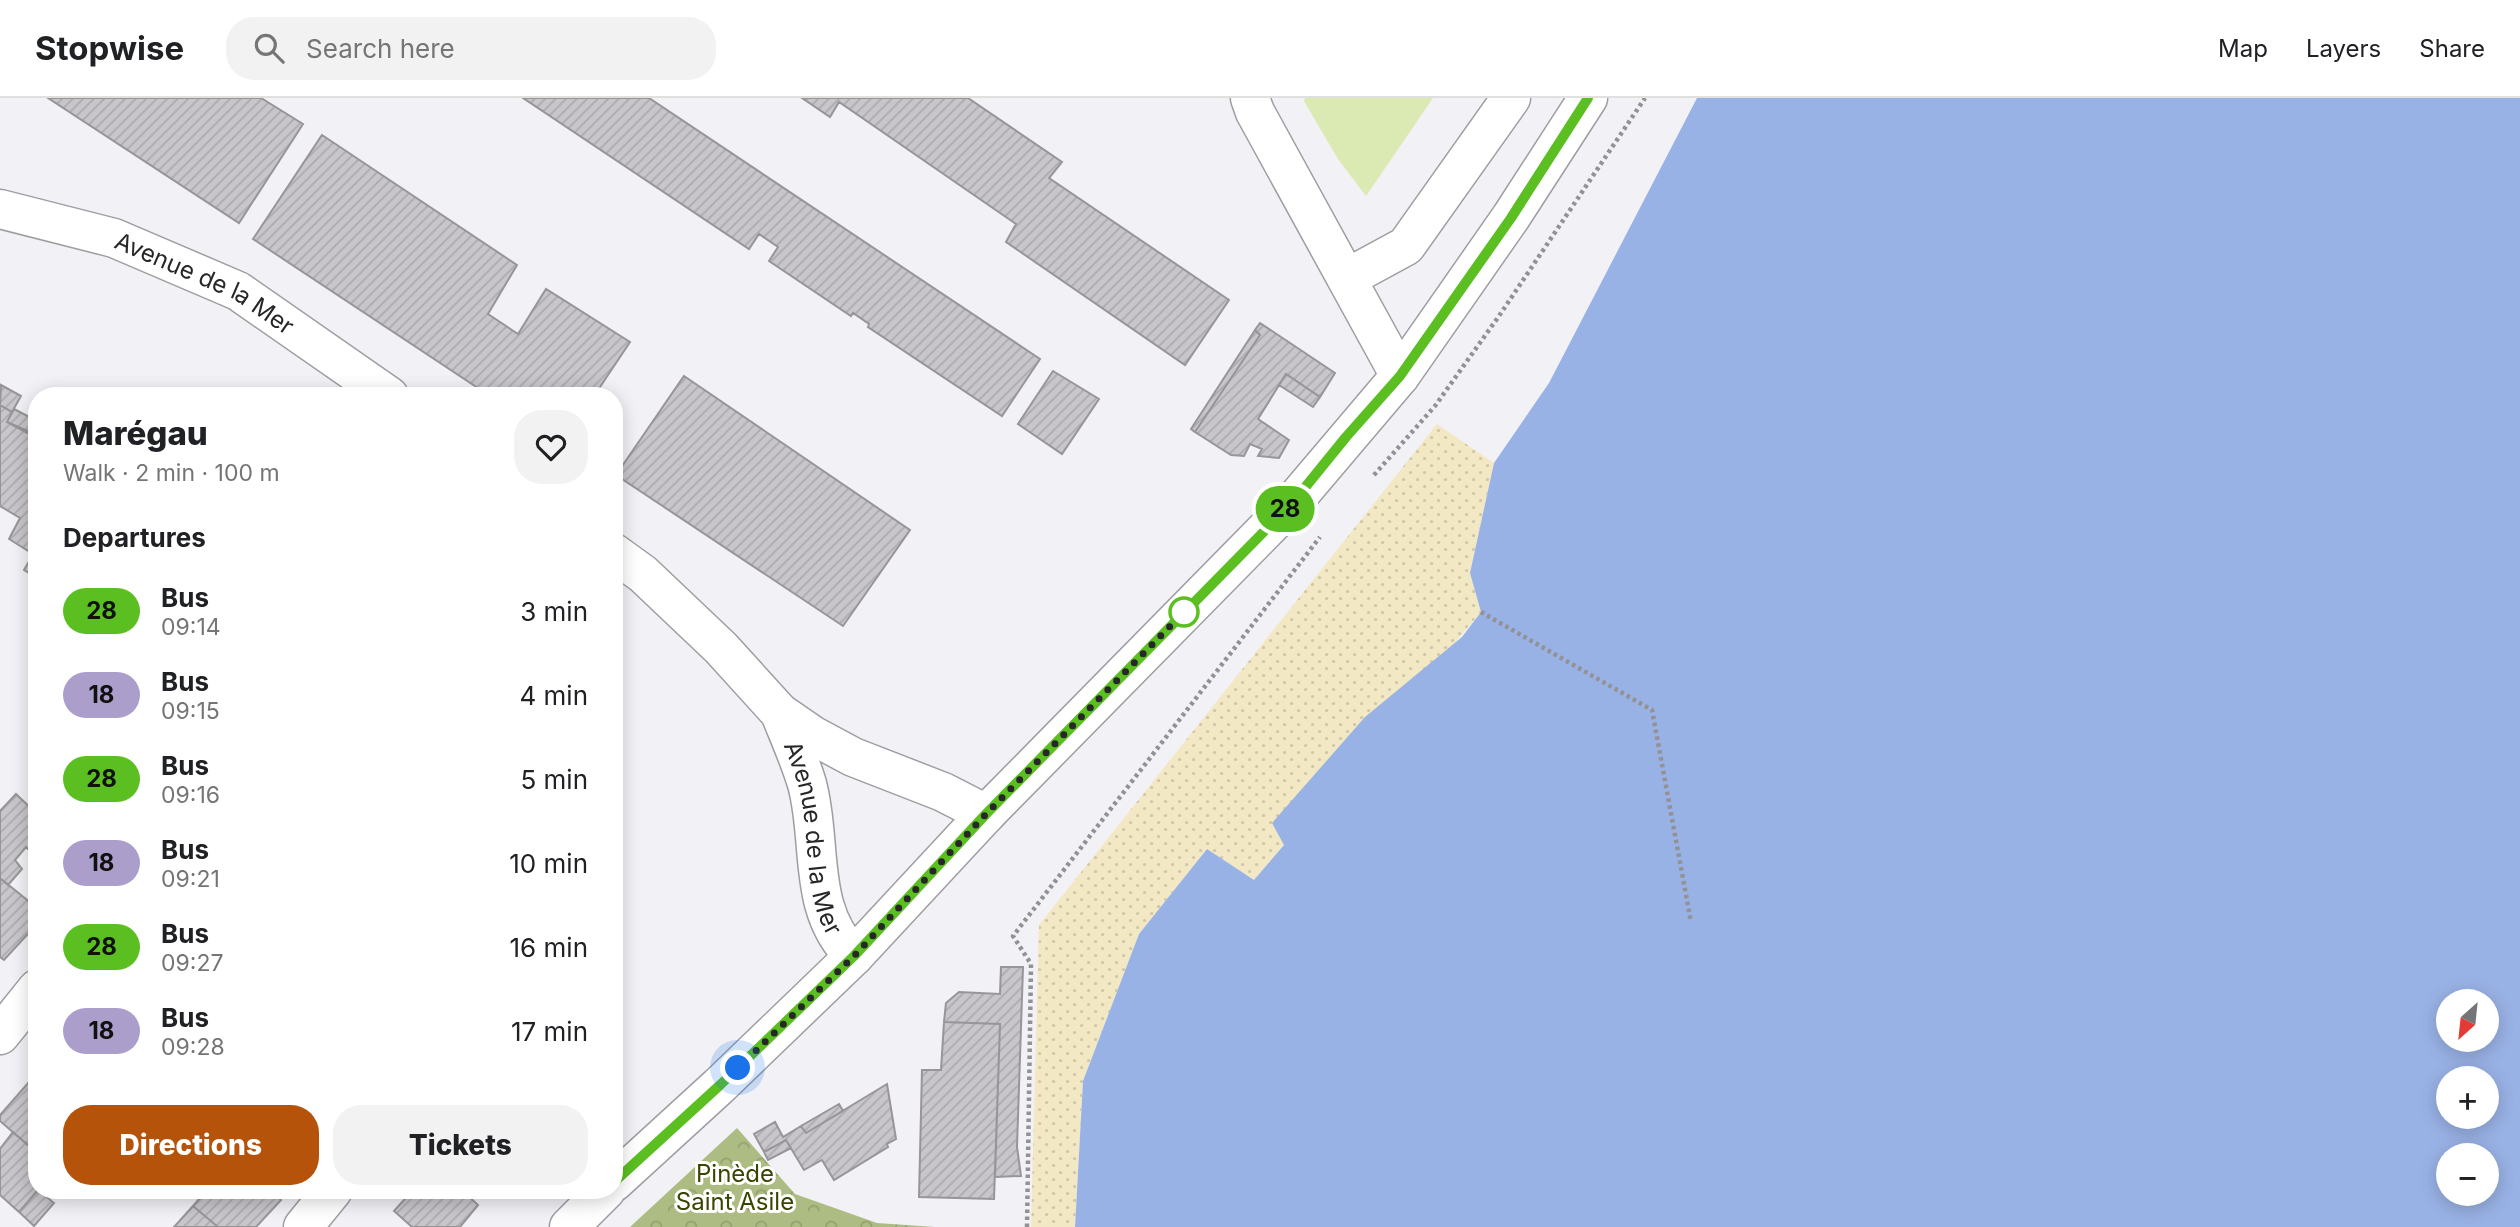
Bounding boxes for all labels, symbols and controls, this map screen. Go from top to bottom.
search box [226,17,716,80]
text: Stopwise [35,28,184,68]
icon: search [250,29,288,67]
text: Search here [306,33,455,64]
text: Map [2218,34,2268,63]
text: Layers [2306,34,2381,63]
text: Share [2419,34,2485,63]
street label: Avenue de la Mer [111,226,300,340]
button: heart [514,410,588,484]
text: Marégau [63,413,208,453]
text: Walk · 2 min · 100 m [63,459,280,487]
line badge: 28 [1254,486,1316,532]
text: 28 [1270,494,1300,523]
text: Departures [63,522,206,553]
text: Bus [161,582,209,613]
text: 28 [86,596,117,625]
text: 3 min [520,596,588,627]
unlabelled marker [1169,597,1199,627]
text: 09:14 [161,613,221,641]
text: Bus [161,666,209,697]
text: 18 [89,680,114,709]
text: 4 min [519,680,588,711]
text: 09:15 [161,697,220,725]
street label: Avenue de la Mer [778,737,849,940]
text: Bus [161,750,209,781]
text: 28 [86,764,117,793]
text: 5 min [520,764,588,795]
text: 09:16 [161,781,220,809]
text: Bus [161,834,209,865]
text: 18 [89,848,114,877]
text: 10 min [509,848,588,879]
text: 09:21 [161,865,220,893]
text: Bus [161,918,209,949]
text: 28 [86,932,117,961]
text: 16 min [510,932,588,963]
text: 09:27 [161,949,223,977]
north arrow [2436,989,2499,1052]
map controls [2436,989,2499,1206]
text: Bus [161,1002,209,1033]
text: 18 [89,1016,114,1045]
text: 17 min [511,1016,588,1047]
text: 09:28 [161,1033,225,1061]
your location [720,1050,755,1085]
button: + [2436,1066,2499,1129]
button: Directions [63,1105,319,1185]
button: Tickets [333,1105,588,1185]
button: − [2436,1143,2499,1206]
park label: Pinède Saint Asile [676,1159,794,1216]

